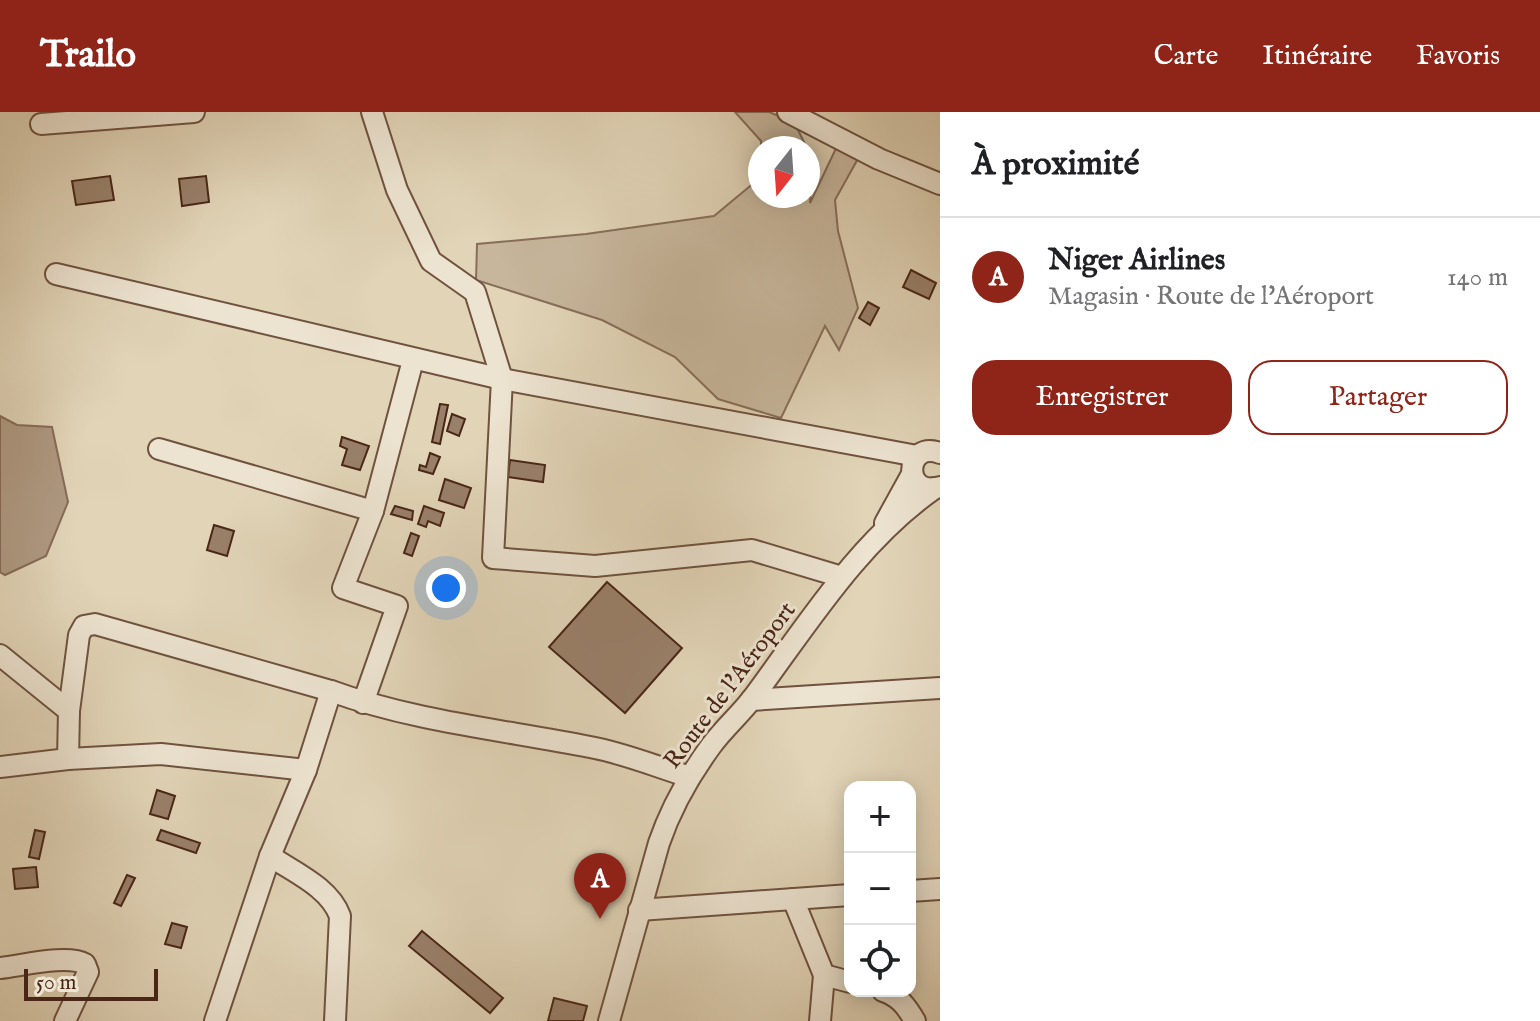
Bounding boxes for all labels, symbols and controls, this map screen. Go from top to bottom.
text: Trailo [40,32,136,80]
text: Carte [1153,39,1218,74]
text: Itinéraire [1262,39,1372,74]
text: Favoris [1416,39,1500,74]
north arrow [748,136,820,208]
text: À proximité [972,143,1139,186]
text: Niger Airlines [1048,242,1225,280]
text: A [989,261,1007,294]
text: 140 m [1447,261,1508,294]
text: Magasin · Route de l'Aéroport [1048,280,1374,313]
button: Enregistrer [972,360,1232,435]
button: Partager [1248,360,1508,435]
your location [426,568,466,608]
street label: Route de l'Aéroport [657,596,803,776]
map controls [844,781,916,997]
button: + [844,781,916,853]
pin: A [574,853,626,919]
button: − [844,853,916,925]
button: locate [844,925,916,997]
scale bar [24,965,158,1001]
text: 50 m [36,969,77,997]

